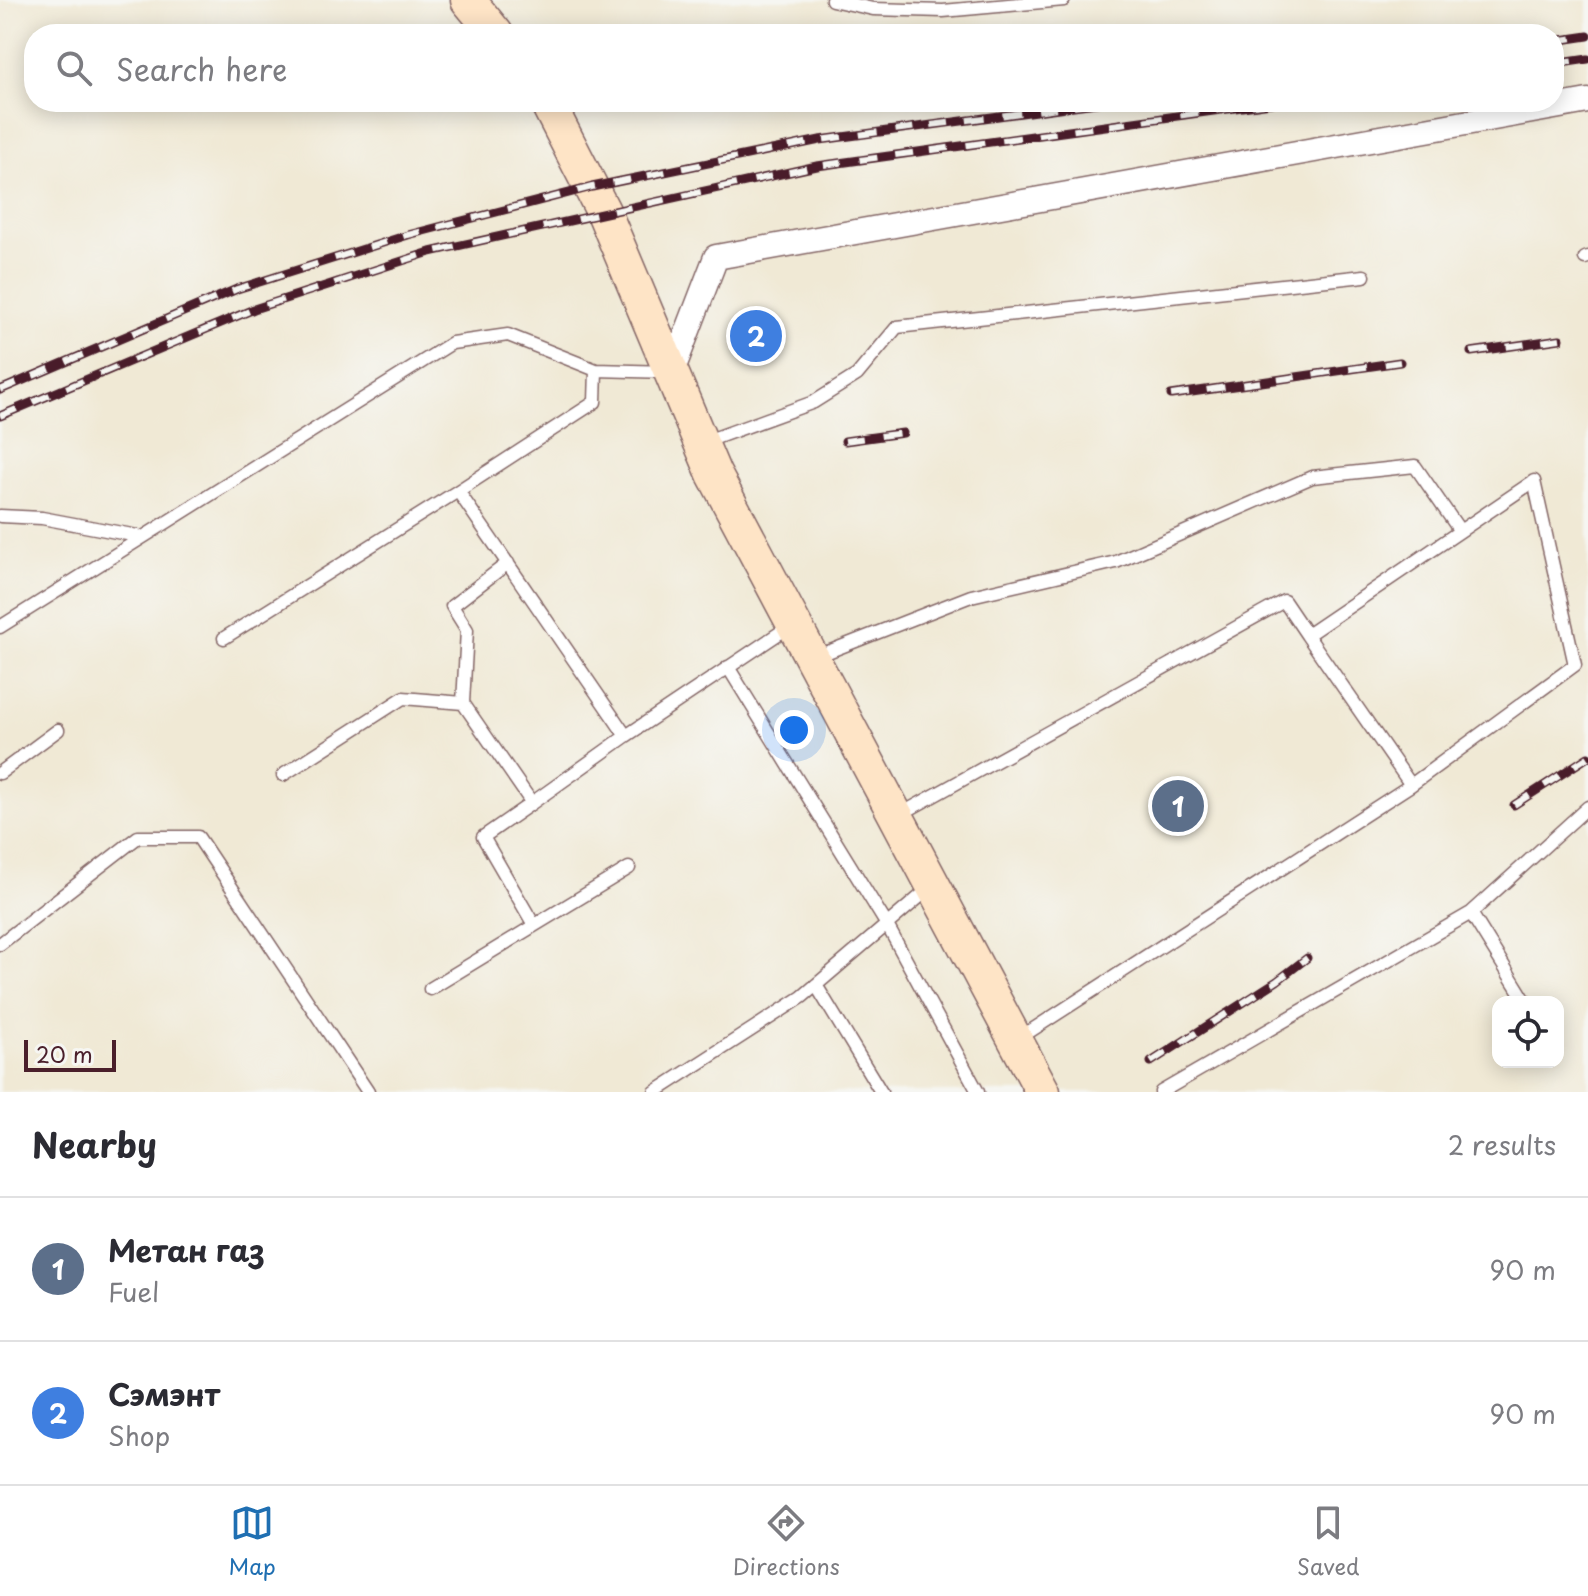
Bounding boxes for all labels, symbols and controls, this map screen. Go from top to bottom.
search box [24,24,1564,112]
icon: search [52,46,96,90]
text: Search here [116,46,288,91]
pin: 2 [730,306,782,366]
your location [774,710,814,750]
pin: 1 [1152,776,1204,836]
map controls [1492,996,1564,1068]
button: locate [1492,996,1564,1068]
scale bar [24,1036,116,1072]
text: 20 m [36,1037,93,1070]
text: Nearby [32,1118,157,1170]
text: 2 results [1448,1125,1556,1164]
text: Метан газ [108,1227,265,1272]
text: 1 [52,1250,64,1289]
text: 90 m [1489,1250,1556,1289]
text: Fuel [108,1272,159,1311]
text: Сэмэнт [108,1371,220,1416]
text: 2 [49,1394,67,1433]
text: 90 m [1489,1394,1556,1433]
text: Shop [108,1416,170,1455]
tab: Map [229,1501,276,1582]
tab: Directions [733,1501,840,1582]
tab: Saved [1297,1501,1359,1582]

